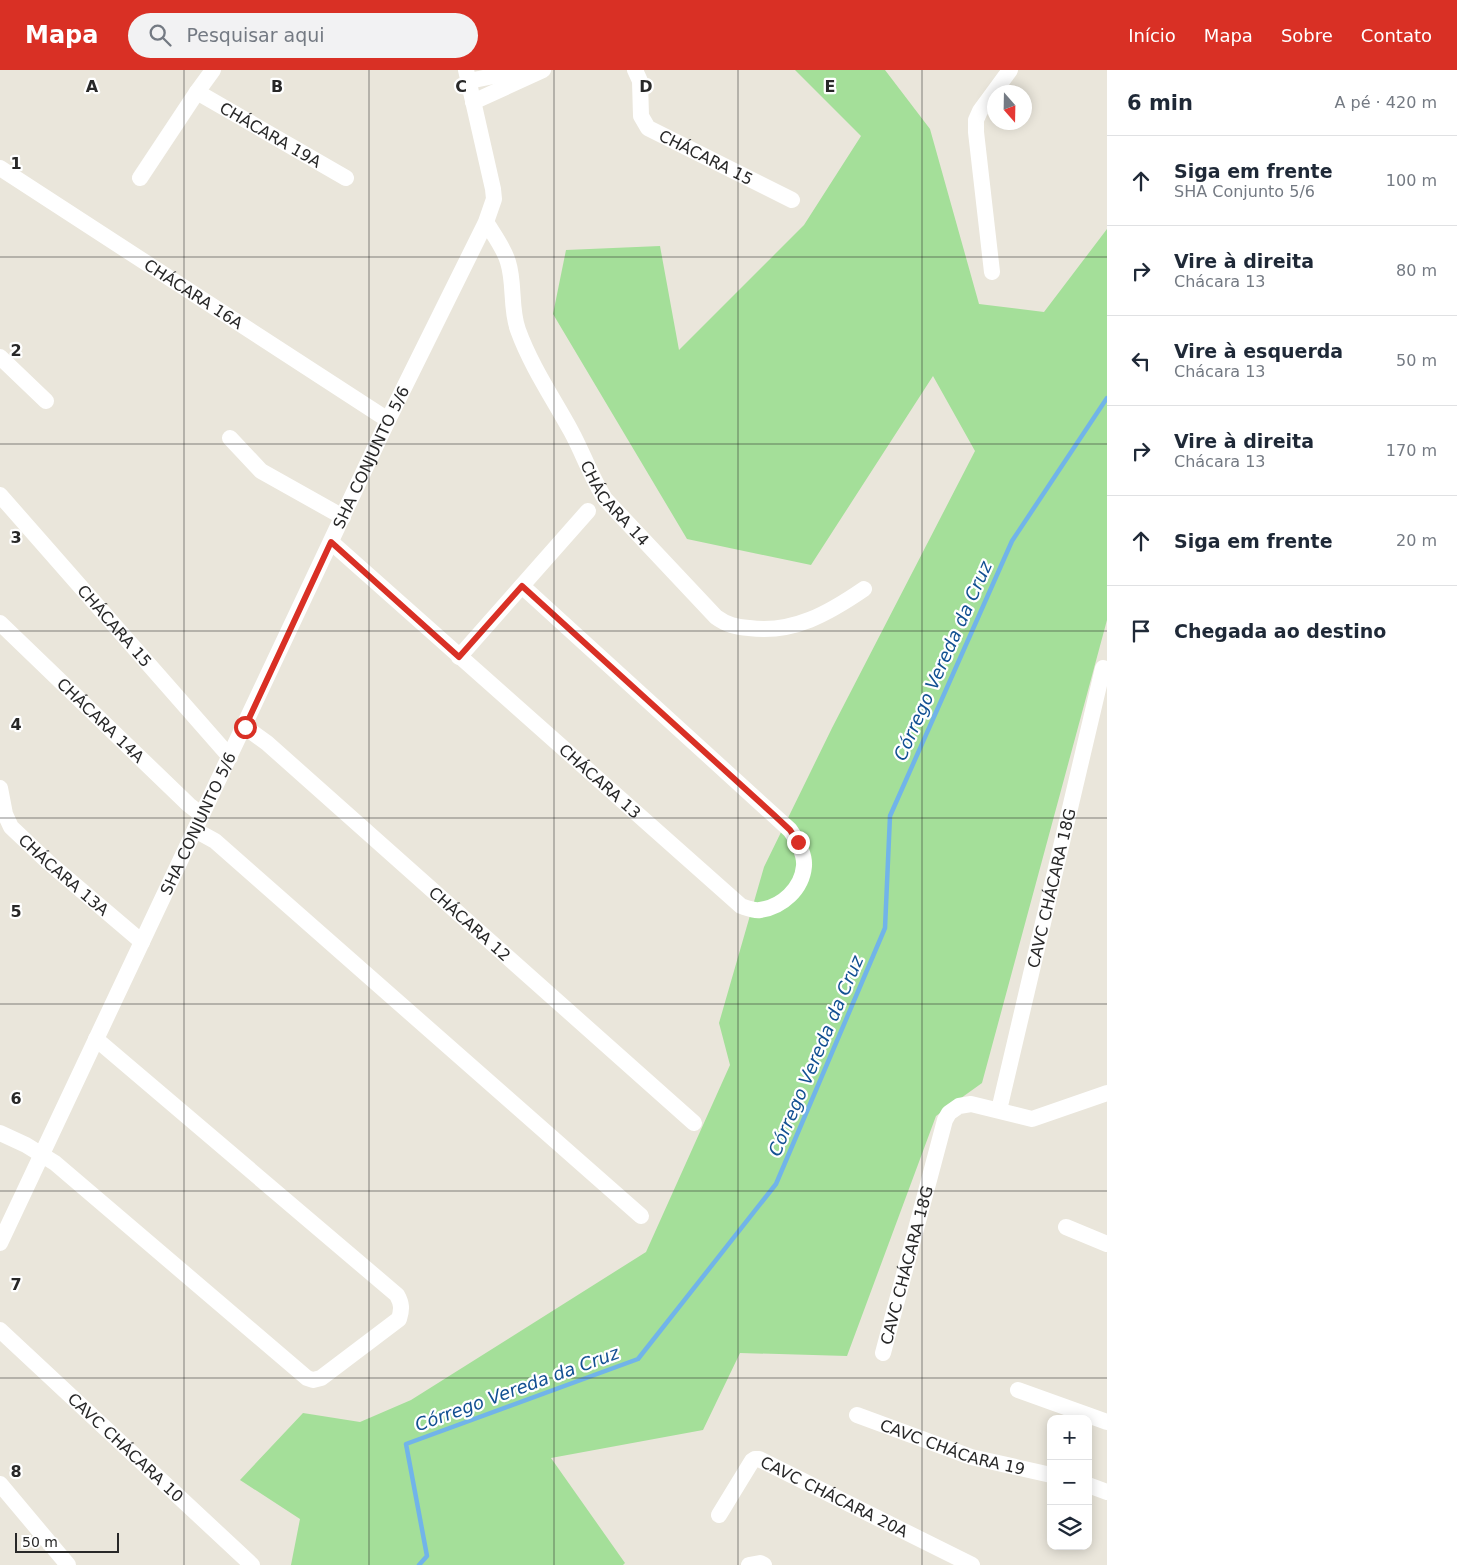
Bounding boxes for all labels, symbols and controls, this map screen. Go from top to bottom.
search box [128,13,478,58]
text: Mapa [25,21,98,49]
icon: search [146,21,174,49]
text: Pesquisar aqui [186,24,325,46]
text: Início [1128,25,1176,46]
text: Mapa [1204,25,1253,46]
text: Sobre [1281,25,1333,46]
text: Contato [1361,25,1432,46]
text: A [86,77,99,96]
text: B [271,77,283,96]
text: C [455,77,467,96]
text: D [639,77,653,96]
text: E [825,77,835,96]
north arrow [987,85,1032,130]
text: 6 min [1127,91,1193,115]
text: A pé · 420 m [1335,93,1437,112]
street label: CHÁCARA 19A [216,98,324,172]
street label: CHÁCARA 15 [656,126,756,189]
text: 1 [10,154,22,173]
text: Siga em frente [1174,160,1333,182]
icon: ahead [1127,167,1155,195]
text: 100 m [1386,171,1437,190]
text: SHA Conjunto 5/6 [1174,182,1315,201]
text: Vire à direita [1174,250,1314,272]
street label: CHÁCARA 16A [141,255,246,333]
icon: right [1127,257,1155,285]
text: 80 m [1396,261,1437,280]
text: Chácara 13 [1174,272,1266,291]
text: Vire à esquerda [1174,340,1343,362]
text: 2 [10,341,22,360]
icon: left [1127,347,1155,375]
text: 50 m [1396,351,1437,370]
text: Chácara 13 [1174,362,1266,381]
street label: SHA CONJUNTO 5/6 [329,383,413,532]
text: Vire à direita [1174,430,1314,452]
icon: right [1127,437,1155,465]
text: 170 m [1386,441,1437,460]
text: Chácara 13 [1174,452,1266,471]
street label: CHÁCARA 14 [576,458,653,550]
icon: ahead [1127,527,1155,555]
text: 3 [10,528,22,547]
text: Siga em frente [1174,530,1333,552]
text: 20 m [1396,531,1437,550]
water label: Córrego Vereda da Cruz [889,558,996,764]
street label: CHÁCARA 15 [73,581,155,671]
icon: arrive [1127,617,1155,645]
text: Chegada ao destino [1174,620,1386,642]
street label: CHÁCARA 14A [53,674,148,767]
text: 4 [10,715,22,734]
route start [234,716,257,739]
street label: CHÁCARA 13 [555,740,645,823]
street label: SHA CONJUNTO 5/6 [157,749,240,898]
street label: CAVC CHÁCARA 18G [1024,806,1080,970]
street label: CHÁCARA 13A [15,830,113,920]
route end [787,831,810,854]
street label: CHÁCARA 12 [425,883,514,965]
text: 5 [10,902,22,921]
water label: Córrego Vereda da Cruz [764,952,868,1159]
text: 6 [10,1089,22,1108]
street label: CAVC CHÁCARA 18G [877,1184,937,1347]
text: 7 [10,1275,22,1294]
water label: Córrego Vereda da Cruz [412,1342,622,1435]
street label: CAVC CHÁCARA 10 [64,1389,187,1506]
street label: CAVC CHÁCARA 19 [877,1415,1027,1479]
map controls [1047,1415,1092,1550]
button: + [1047,1415,1092,1460]
street label: CAVC CHÁCARA 20A [757,1452,911,1542]
button: − [1047,1460,1092,1505]
text: 8 [10,1462,22,1481]
button: layers [1047,1505,1092,1550]
scale bar [15,1530,119,1553]
text: 50 m [22,1534,58,1550]

